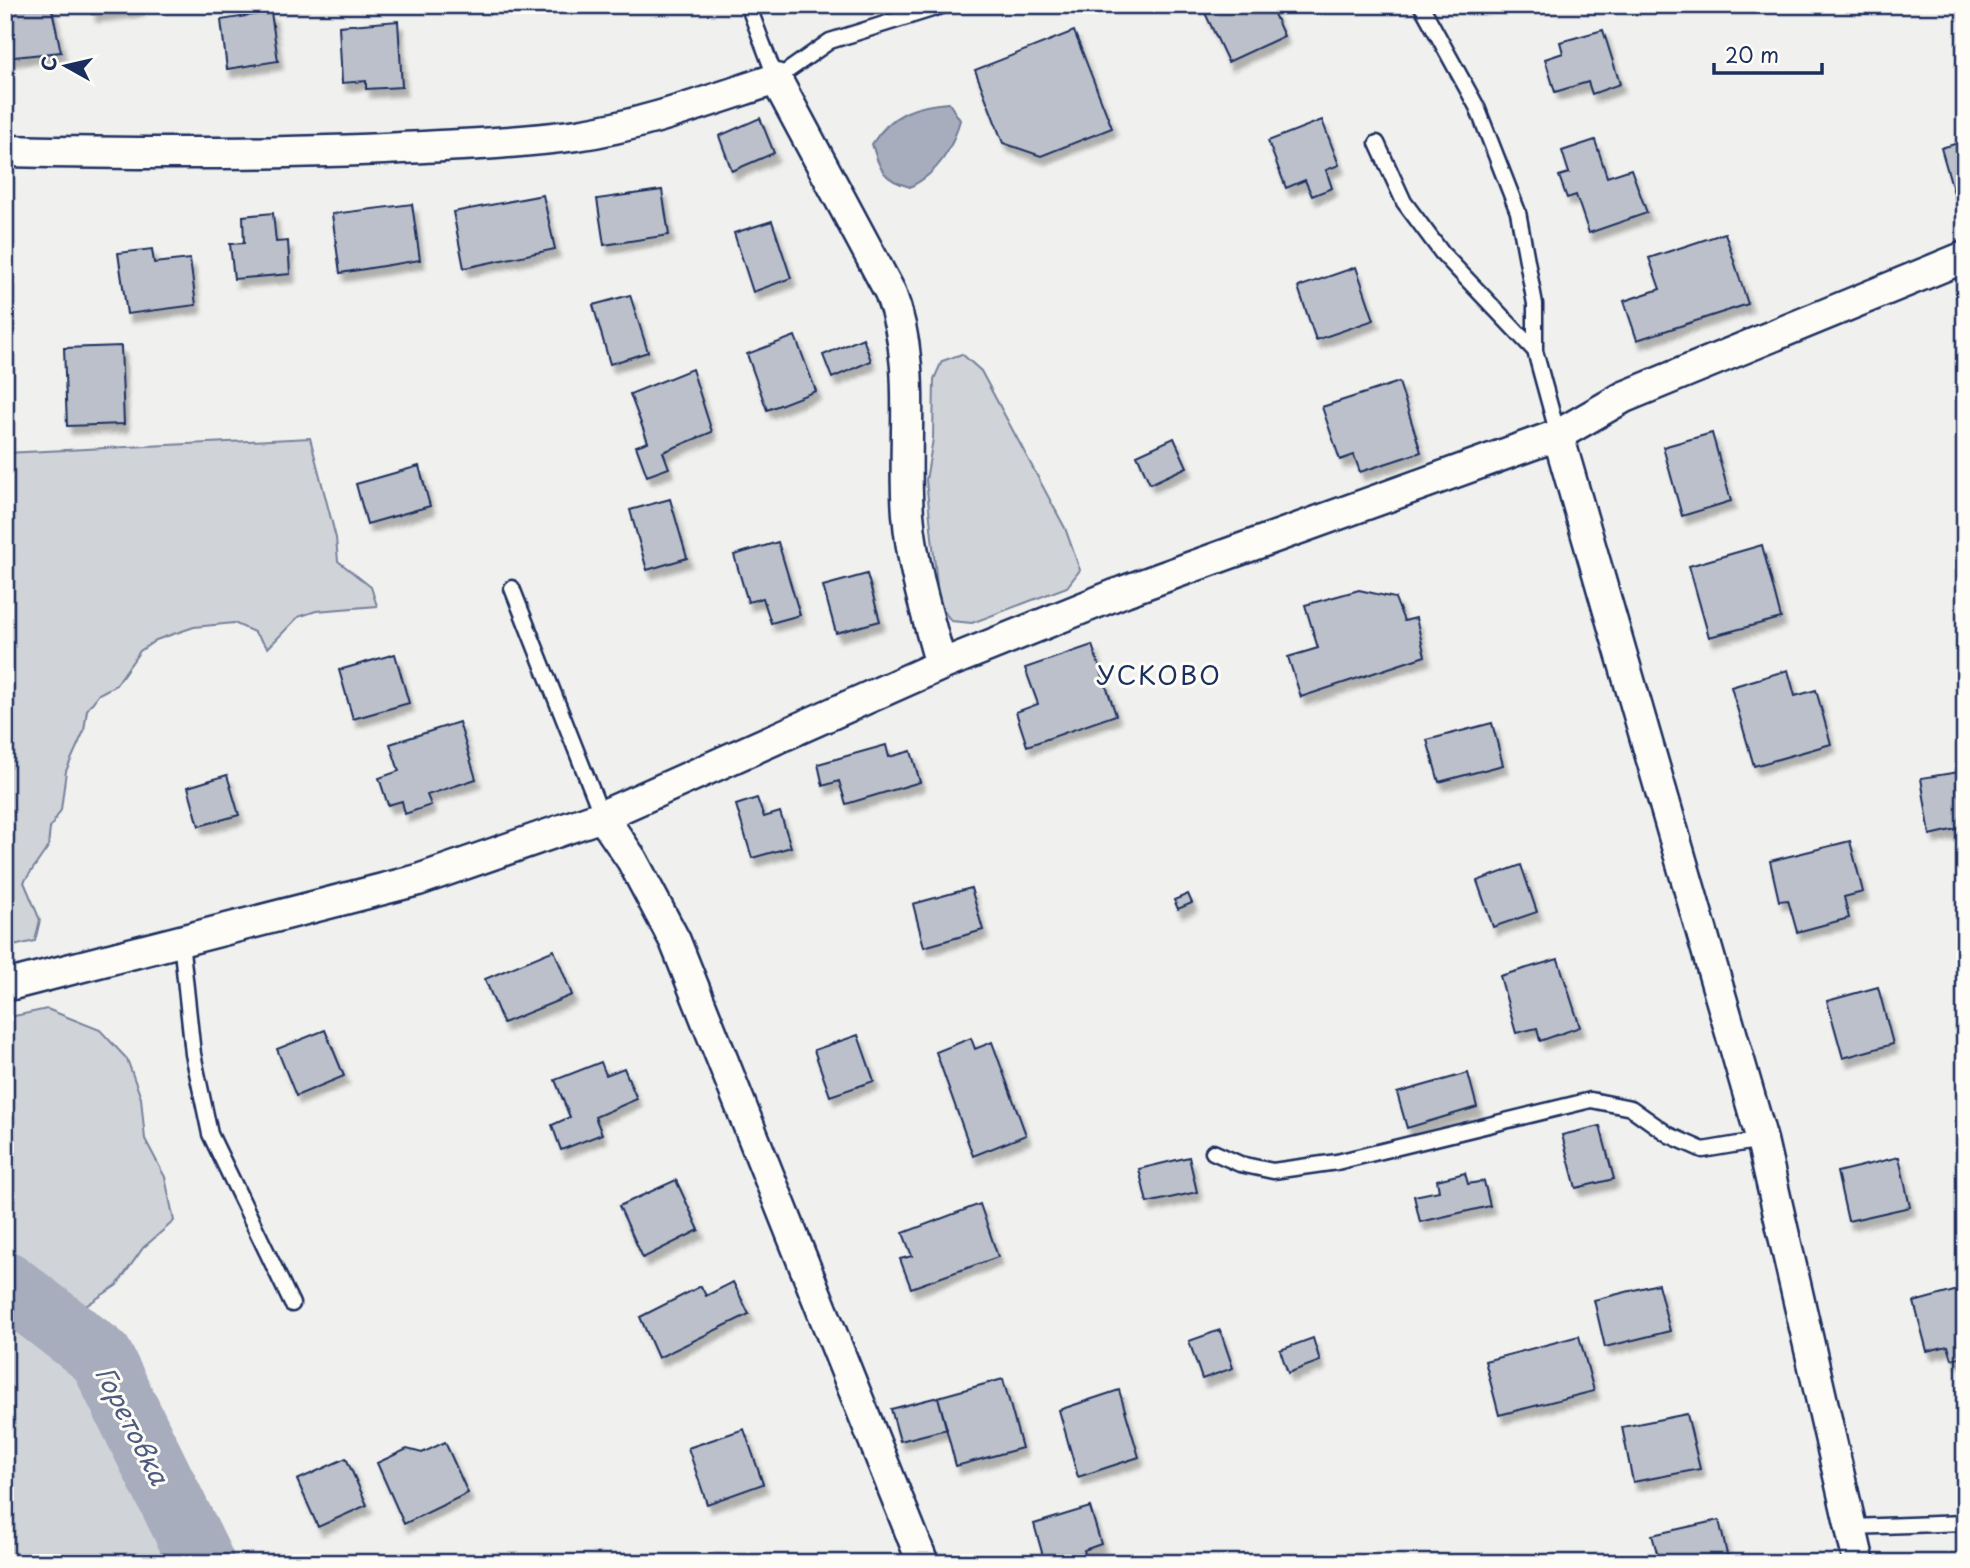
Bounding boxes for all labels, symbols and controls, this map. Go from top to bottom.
north arrow [32,32,102,102]
scale bar [1714,32,1823,76]
text: 20 m [1725,38,1779,70]
text: С [33,54,63,73]
district label: УСКОВО [1096,655,1222,694]
water label: Горетовка [86,1359,180,1492]

